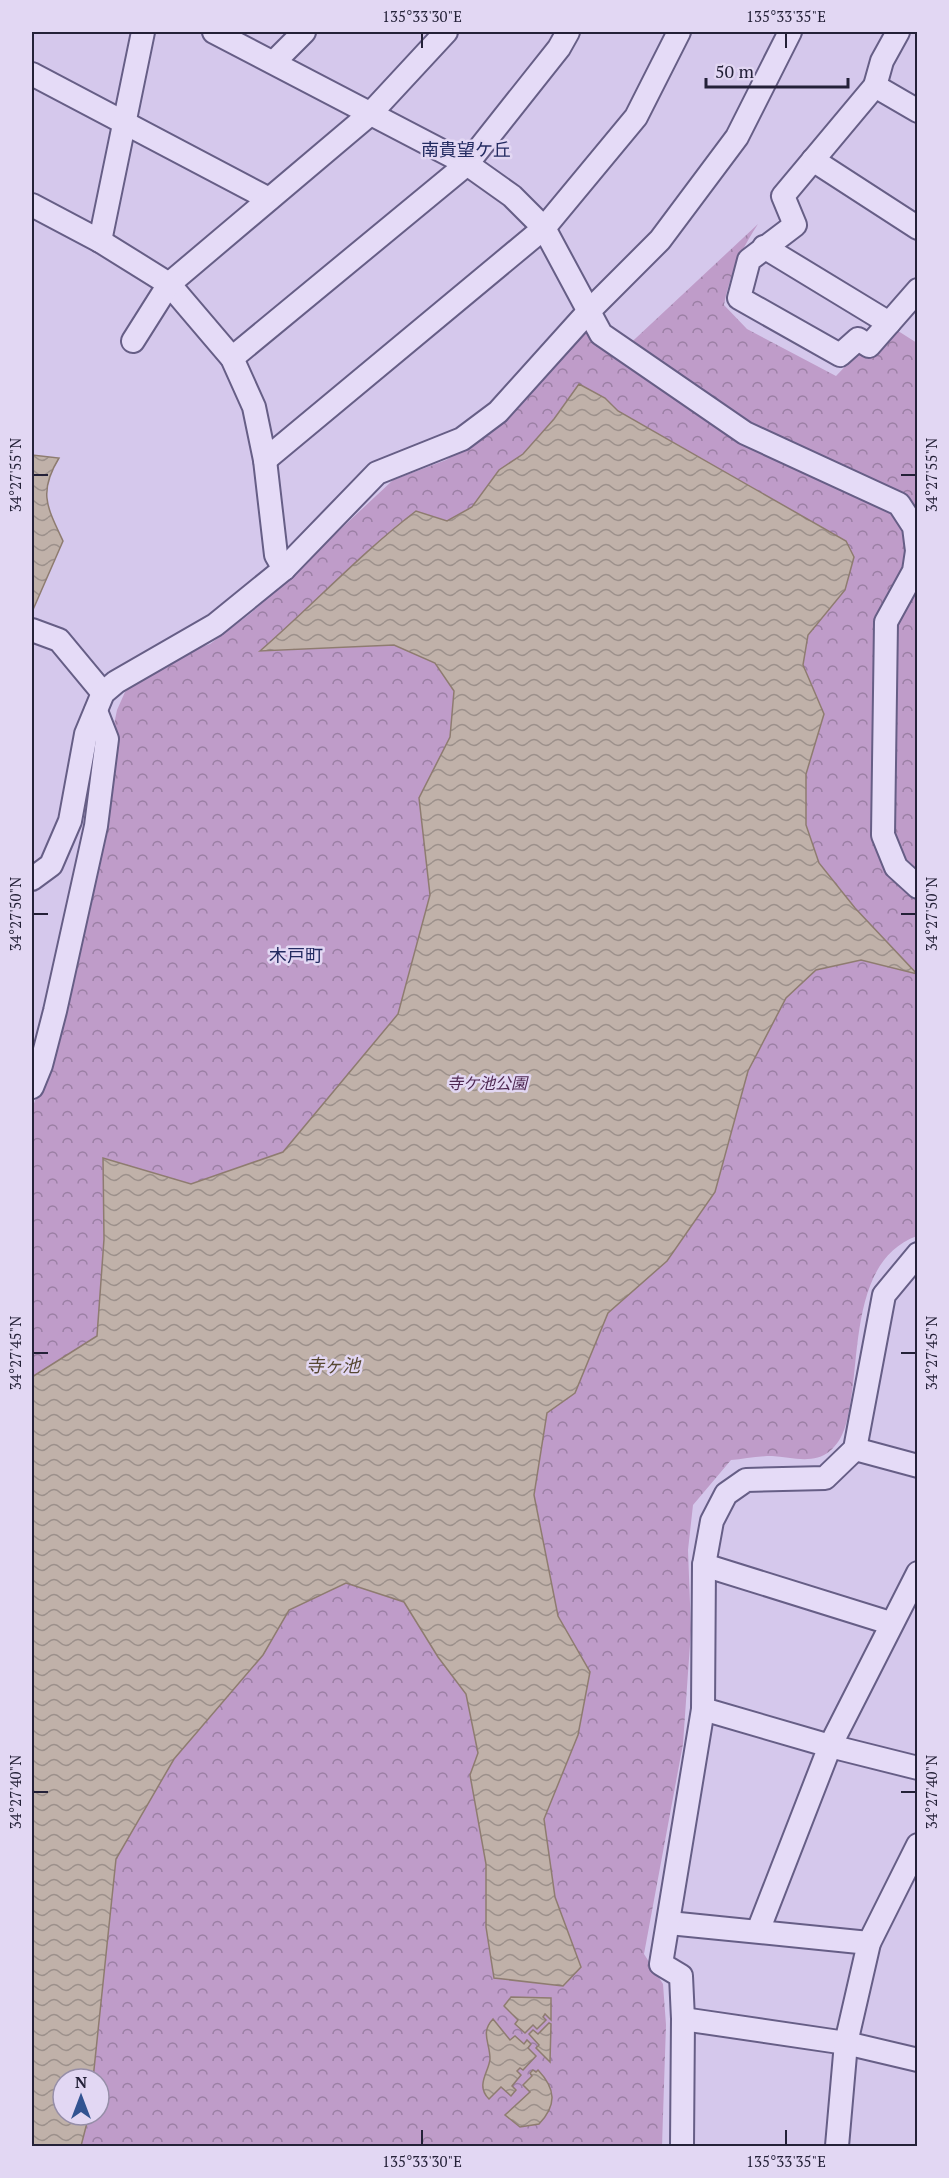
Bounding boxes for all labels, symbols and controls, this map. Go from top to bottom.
text: 135°33'30"E [382,6,462,26]
text: 135°33'35"E [746,6,826,26]
scale bar [706,51,848,89]
text: 50 m [715,59,755,83]
district label: 南貴望ケ丘 [421,137,511,161]
text: 34°27'55"N [5,438,25,512]
text: 34°27'55"N [921,438,941,512]
text: 34°27'50"N [5,877,25,951]
text: 34°27'50"N [921,877,941,951]
district label: 木戸町 [269,943,323,967]
park label: 寺ケ池公園 [447,1072,529,1094]
text: 34°27'45"N [5,1316,25,1390]
text: 34°27'45"N [921,1316,941,1390]
water label: 寺ヶ池 [306,1353,362,1377]
text: 34°27'40"N [5,1755,25,1829]
text: 34°27'40"N [921,1755,941,1829]
north arrow [51,2067,111,2127]
text: N [75,2071,87,2093]
text: 135°33'30"E [382,2151,462,2171]
text: 135°33'35"E [746,2151,826,2171]

